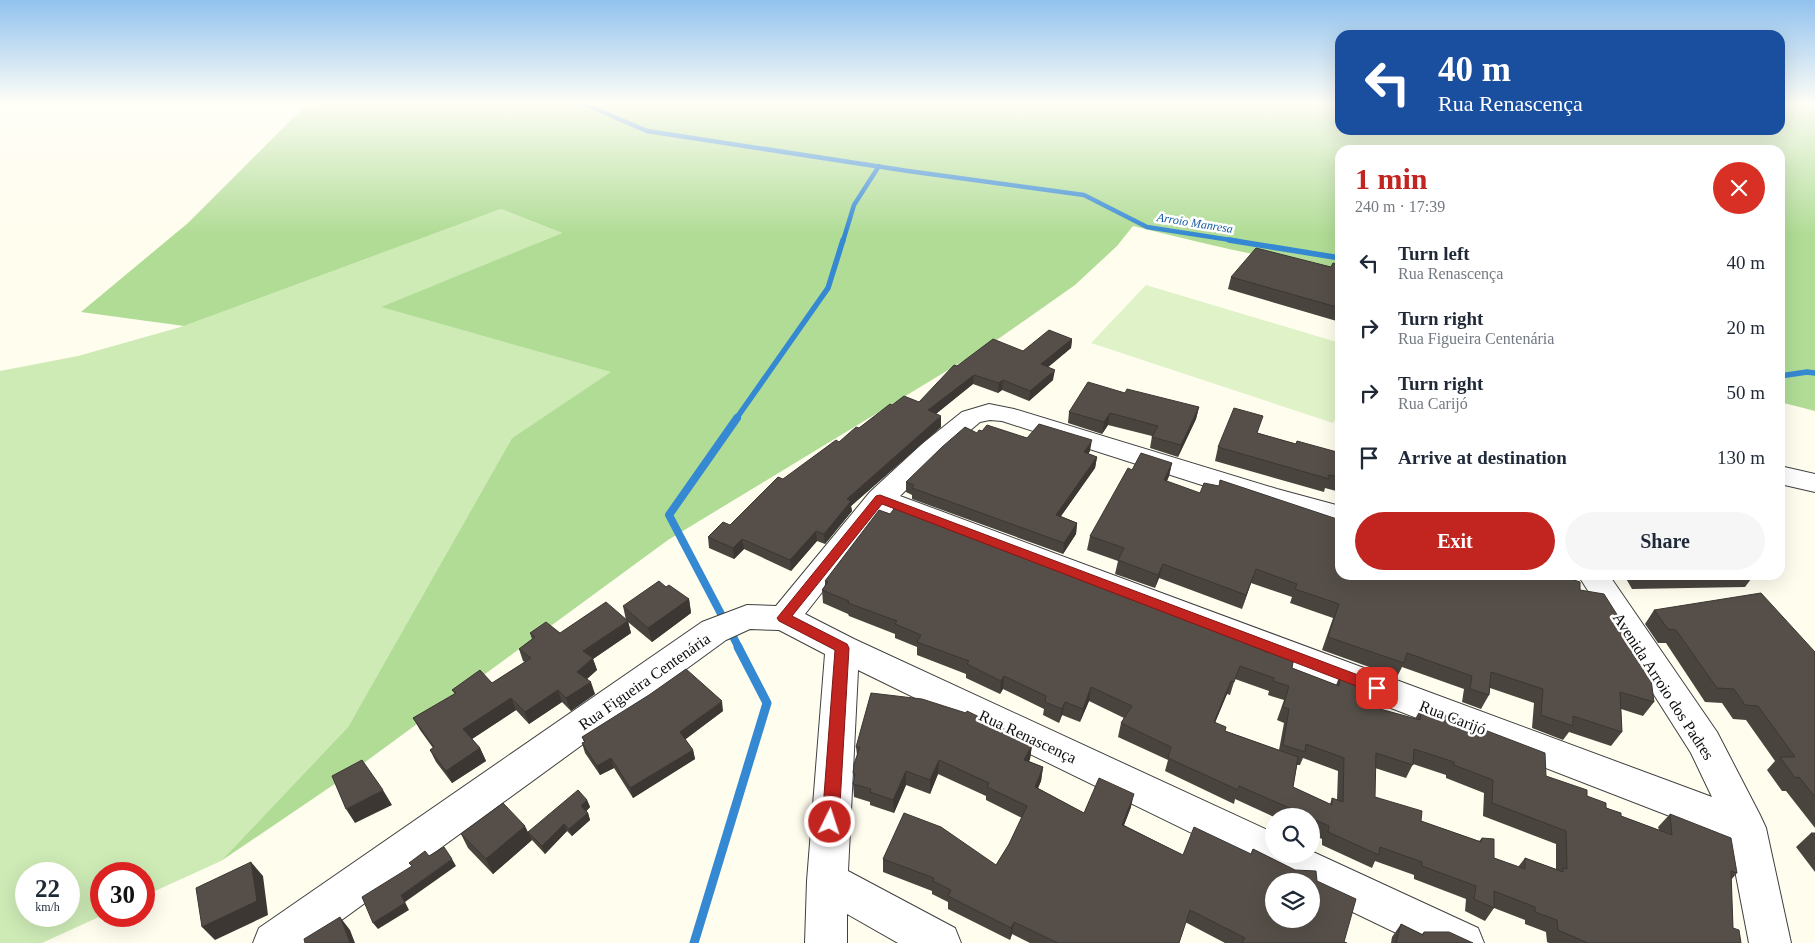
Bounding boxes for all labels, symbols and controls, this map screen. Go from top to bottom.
icon: left [1355,50,1420,115]
text: 40 m [1438,50,1511,89]
text: Rua Renascença [1438,91,1583,116]
text: 1 min [1355,162,1428,195]
button: close [1713,162,1765,214]
text: 240 m · 17:39 [1355,198,1445,215]
water label: Arroio Manresa [1155,210,1234,236]
text: Turn left [1398,243,1470,264]
icon: left [1355,249,1383,277]
text: 40 m [1726,252,1765,273]
text: Rua Renascença [1398,265,1503,282]
text: Turn right [1398,308,1483,329]
icon: right [1355,314,1383,342]
text: 20 m [1726,317,1765,338]
text: Rua Figueira Centenária [1398,330,1554,347]
text: Turn right [1398,373,1483,394]
icon: right [1355,379,1383,407]
text: 50 m [1726,382,1765,403]
text: Rua Carijó [1398,395,1468,412]
icon: arrive [1355,444,1383,472]
text: Arrive at destination [1398,447,1567,468]
text: 130 m [1717,447,1765,468]
button: Exit [1355,512,1555,570]
button: Share [1565,512,1765,570]
street label: Avenida Arroio dos Padres [1610,610,1717,763]
street label: Rua Figueira Centenária [575,630,714,734]
pin [1356,667,1398,709]
icon: arrive [1363,674,1391,702]
street label: Rua Carijó [1417,697,1488,739]
street label: Rua Renascença [976,707,1079,767]
position arrow [803,795,855,847]
map controls [1265,808,1320,928]
button: search [1265,808,1320,863]
speed limit sign: 30 [90,862,155,927]
button: layers [1265,873,1320,928]
text: 22 [35,875,60,902]
text: km/h [35,900,60,914]

